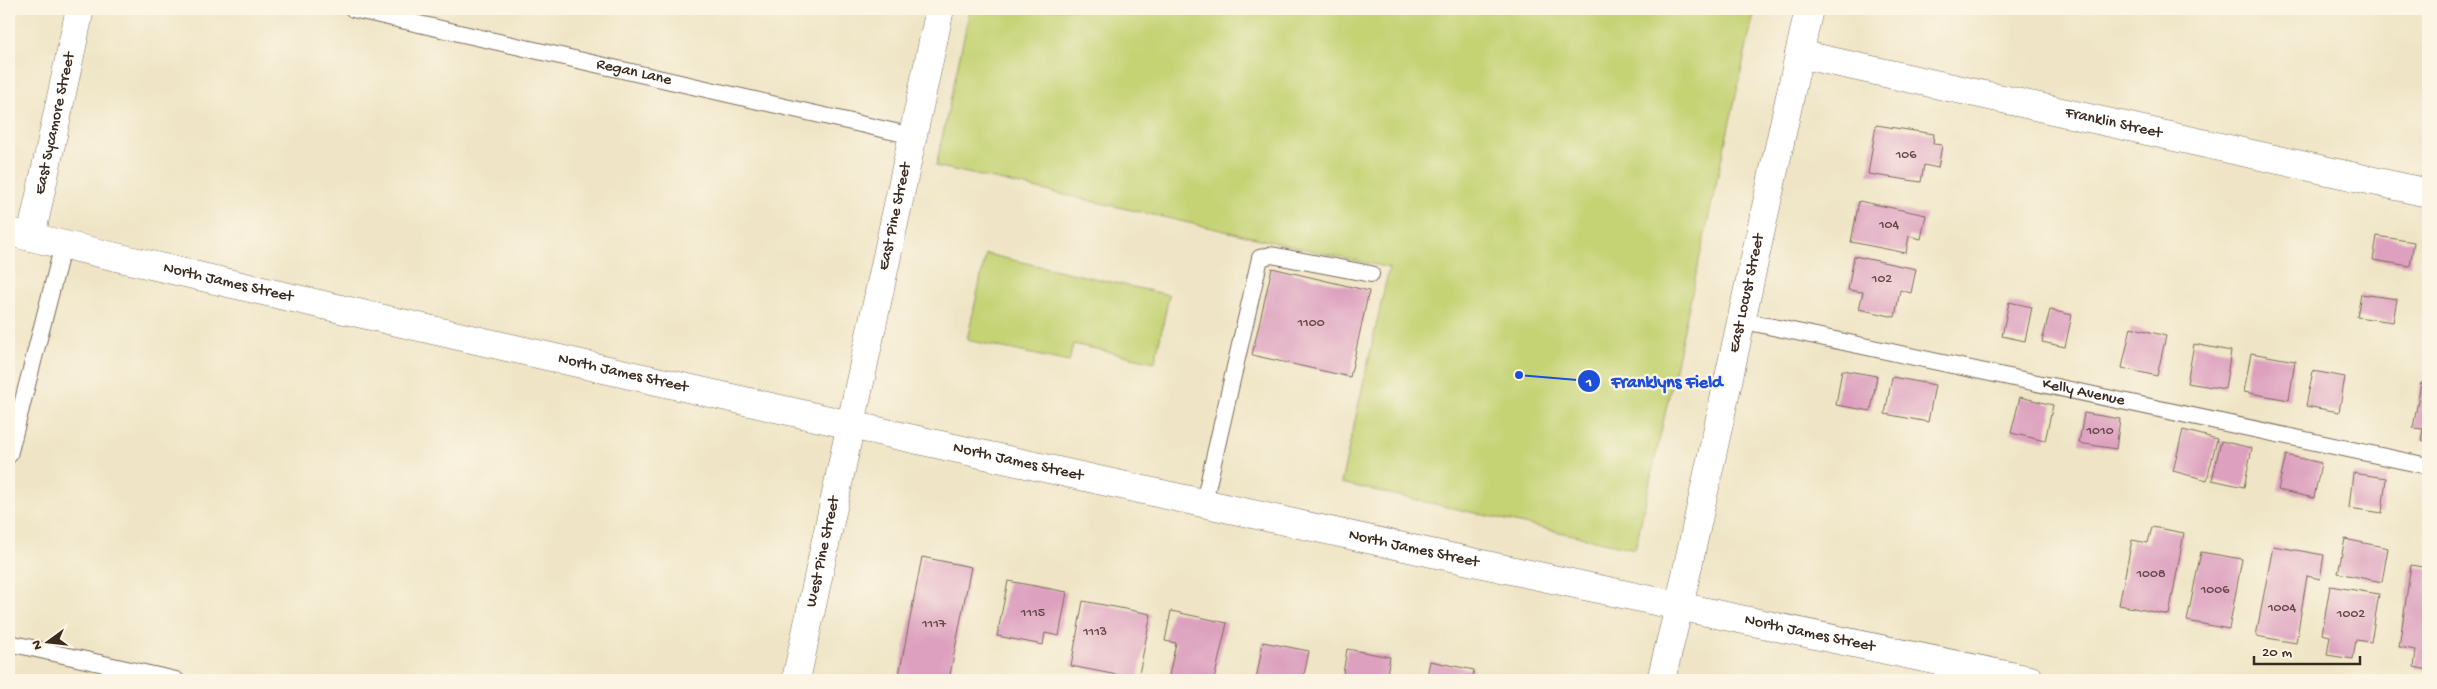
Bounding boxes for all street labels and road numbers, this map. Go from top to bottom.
street label: East Sycamore Street [31,49,80,196]
street label: Regan Lane [594,55,674,91]
street label: Franklin Street [2062,103,2165,144]
street label: East Pine Street [875,159,917,272]
street label: East Locust Street [1725,231,1770,355]
street label: North James Street [161,259,296,307]
street label: North James Street [556,350,691,398]
street label: Kelly Avenue [2040,375,2127,411]
street label: North James Street [951,439,1086,486]
street label: West Pine Street [802,493,845,609]
street label: North James Street [1347,526,1482,573]
street label: North James Street [1743,611,1878,657]

